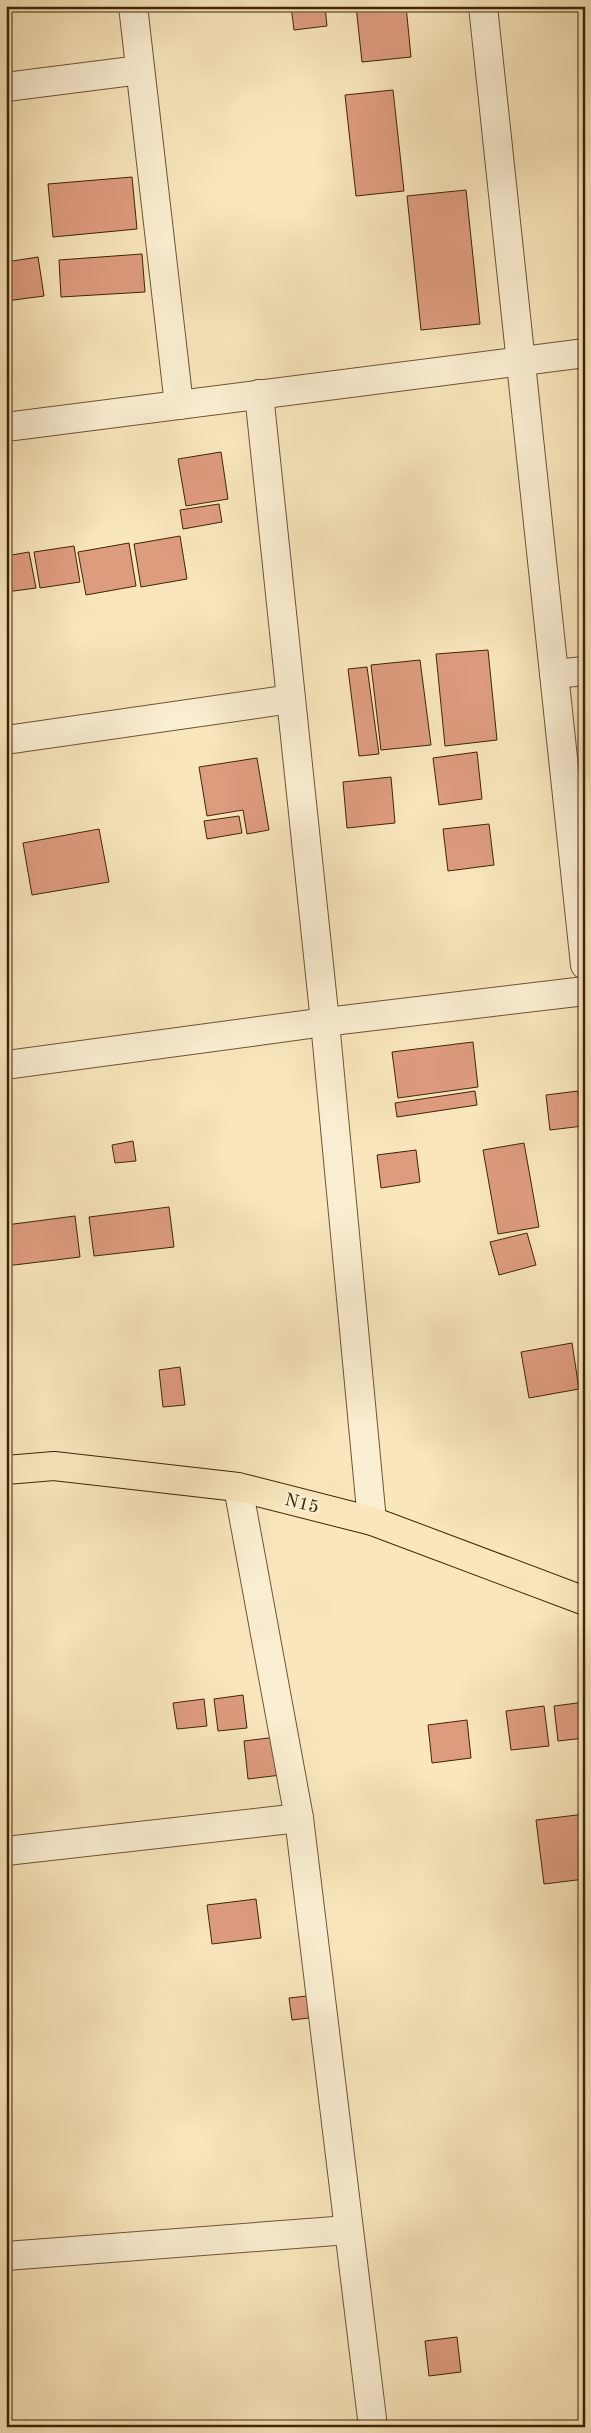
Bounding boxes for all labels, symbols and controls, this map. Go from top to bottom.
street label: N15 [283,1491,321,1517]

